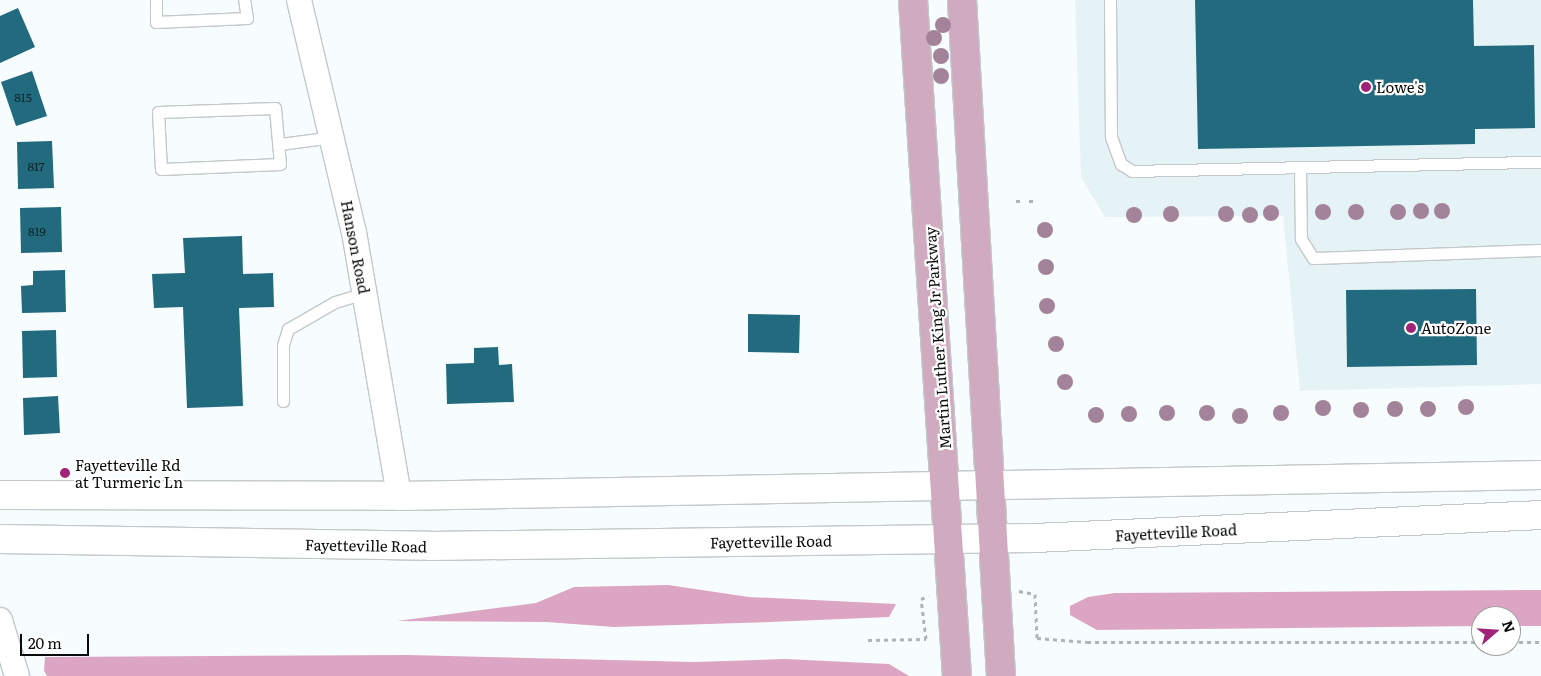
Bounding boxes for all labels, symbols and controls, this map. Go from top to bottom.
place label: Lowe's [1376,78,1424,96]
marker: Lowe's [1360,81,1372,93]
house number: 815 [14,91,32,105]
house number: 817 [27,160,45,174]
street label: Hanson Road [338,199,374,295]
house number: 819 [28,225,46,239]
street label: Martin Luther King Jr Parkway [920,226,954,450]
place label: AutoZone [1421,319,1491,337]
marker: AutoZone [1405,322,1417,334]
place label: Fayetteville Rd at Turmeric Ln [75,455,183,490]
marker: Fayetteville Rd at Turmeric Ln [59,467,71,479]
street label: Fayetteville Road [1114,520,1238,544]
street label: Fayetteville Road [710,531,832,551]
street label: Fayetteville Road [305,535,427,555]
north arrow [1471,606,1521,656]
text: N [1498,618,1521,635]
scale bar [22,624,91,656]
text: 20 m [28,631,62,654]

